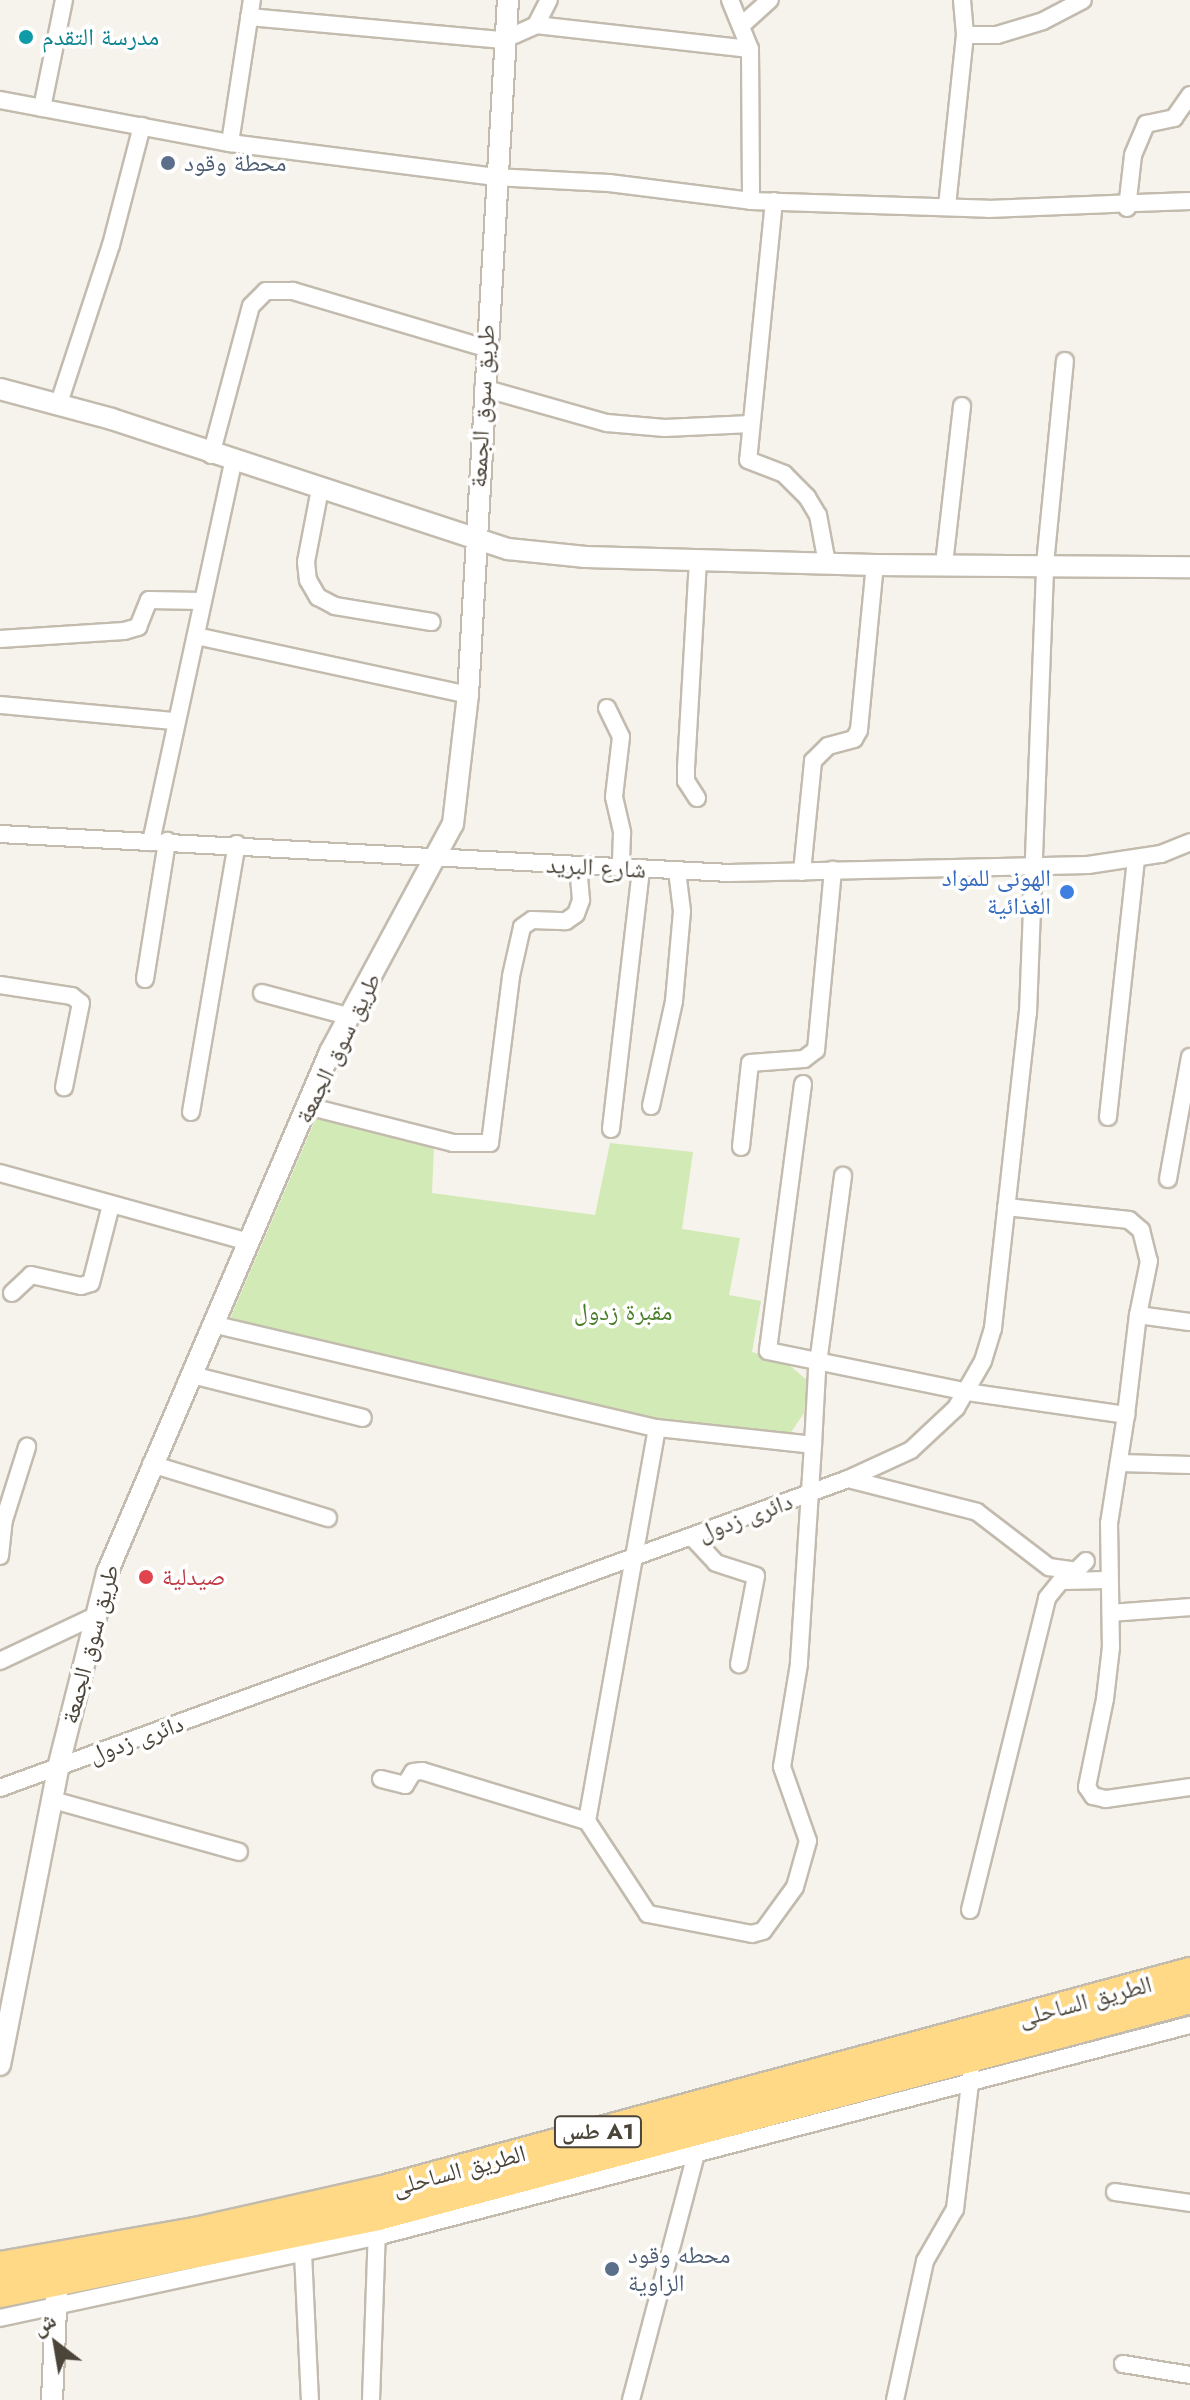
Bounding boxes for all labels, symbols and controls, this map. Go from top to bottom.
place label: مدرسة التقدم [42,23,159,51]
marker: مدرسة التقدم [17,28,35,46]
place label: محطة وقود [184,149,287,177]
marker: محطة وقود [159,154,177,172]
street label: طريق سوق الجمعة [463,324,501,488]
street label: شارع البريد [545,850,647,884]
place label: الهونى للمواد الغذائية [942,864,1051,920]
marker: الهونى للمواد الغذائية [1058,883,1076,901]
street label: طريق سوق الجمعة [289,968,387,1128]
park label: مقبرة زدول [574,1298,672,1326]
street label: دائرى زدول [694,1487,796,1547]
street label: طريق سوق الجمعة [55,1561,125,1727]
place label: صيدلية [162,1563,225,1591]
marker: صيدلية [137,1568,155,1586]
street label: دائرى زدول [85,1709,187,1769]
street label: الطريق الساحلى [1015,1969,1155,2033]
road number: طس A1 [552,2114,644,2150]
street label: الطريق الساحلى [389,2138,529,2202]
place label: محطه وقود الزاوية [628,2241,731,2297]
marker: محطه وقود الزاوية [603,2260,621,2278]
north arrow [16,2304,96,2384]
text: ش [25,2304,62,2343]

